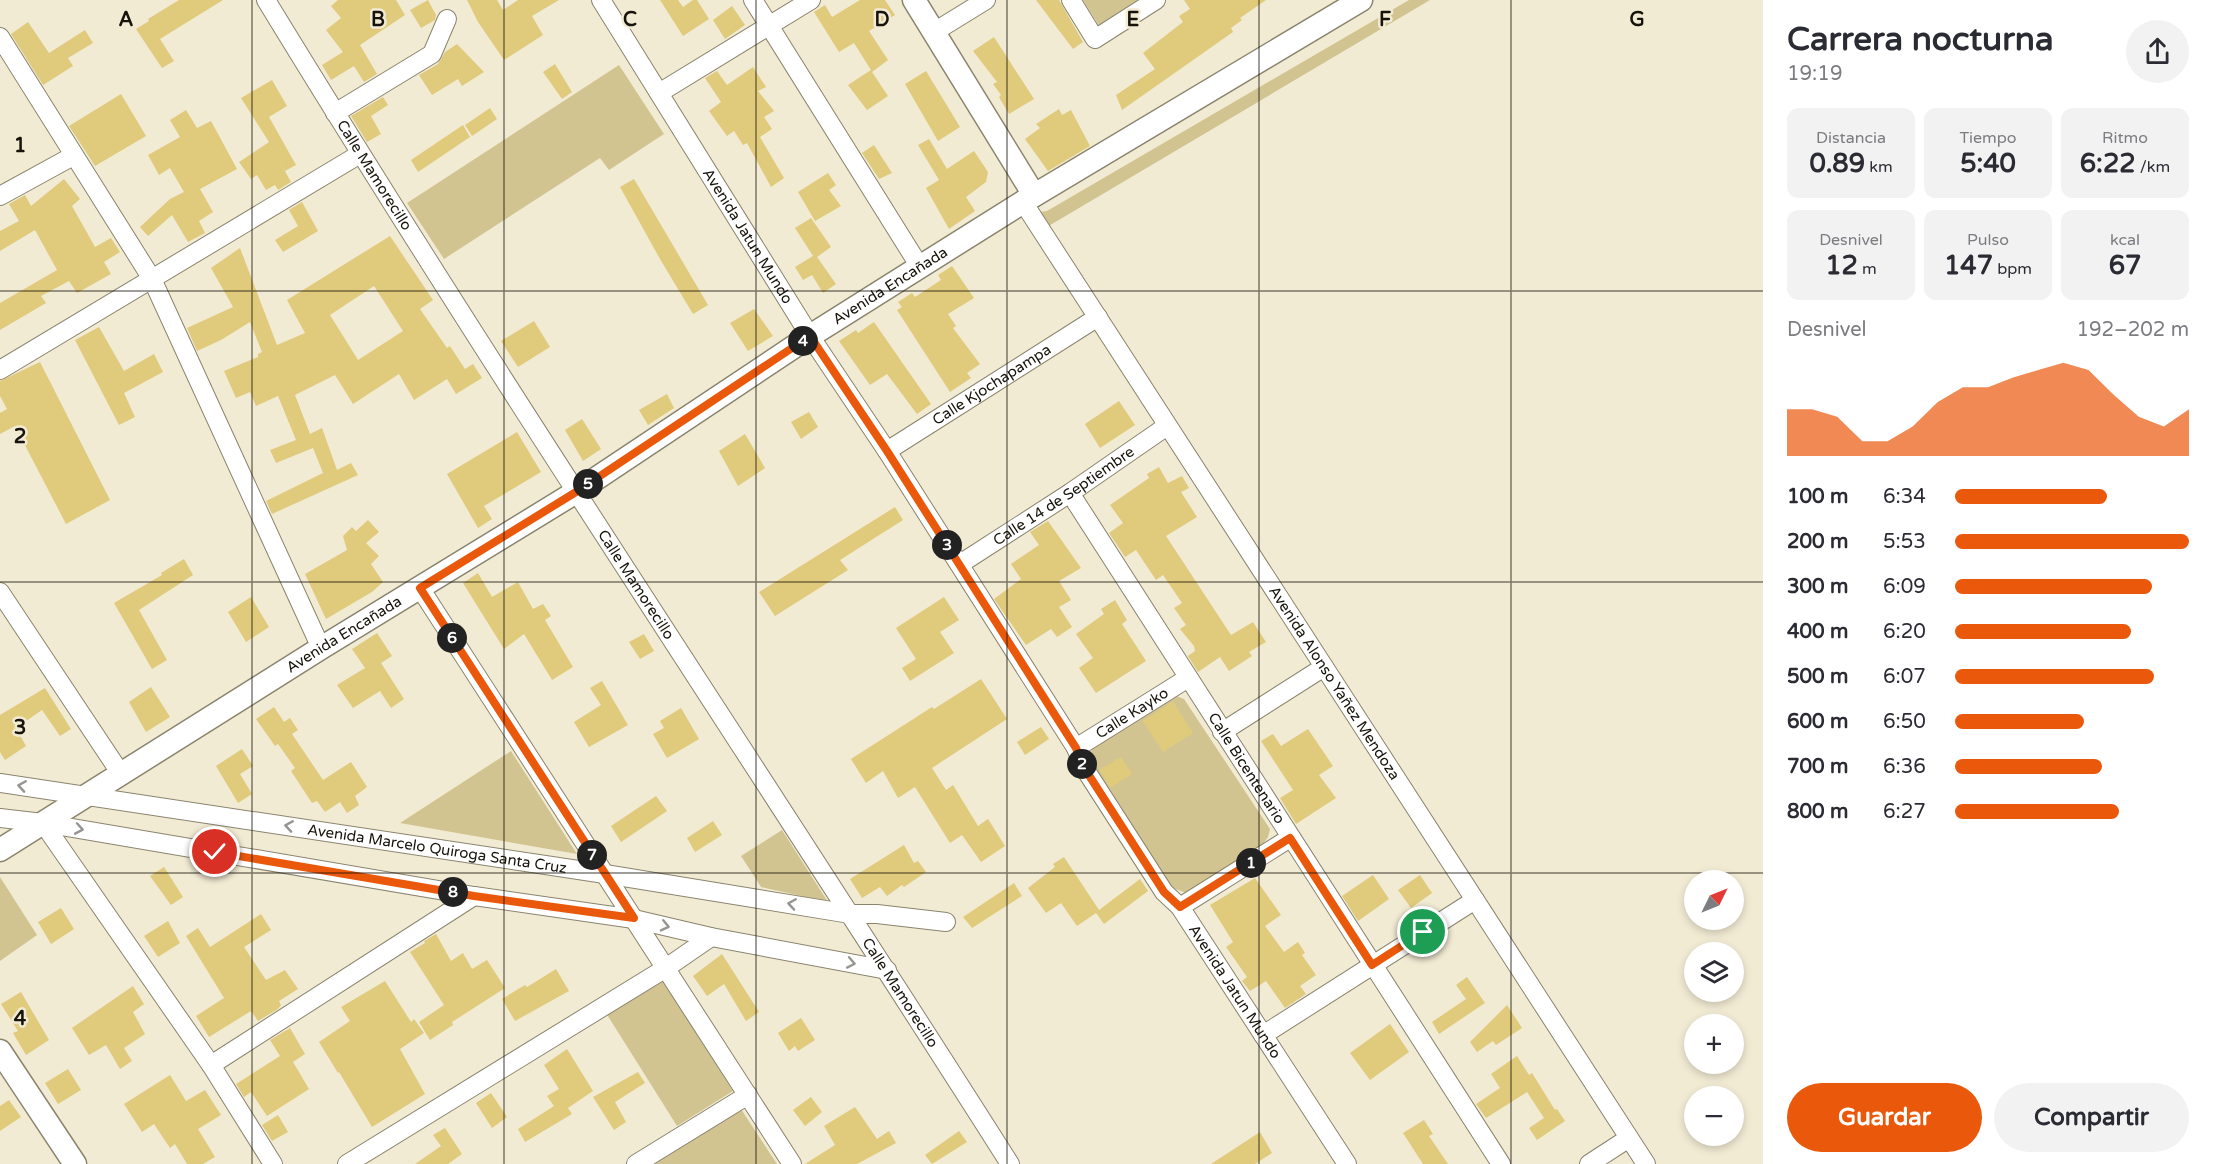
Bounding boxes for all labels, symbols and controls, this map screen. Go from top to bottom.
text: A [119,8,134,32]
text: B [371,8,385,32]
text: C [623,8,637,32]
text: D [874,8,890,32]
text: E [1127,8,1140,32]
text: F [1379,8,1391,32]
text: G [1629,8,1645,32]
text: Carrera nocturna [1787,20,2053,59]
button: share [2126,20,2189,83]
text: 19:19 [1787,62,1842,86]
street label: Calle Mamorecillo [333,117,416,234]
text: Distancia [1816,128,1886,148]
text: Tiempo [1959,128,2017,148]
text: Ritmo [2102,128,2148,148]
text: 1 [14,134,26,158]
text: 0.89 [1809,148,1865,179]
text: 5:40 [1960,148,2016,179]
text: 6:22 [2080,148,2136,179]
text: km [1865,157,1893,177]
text: /km [2136,157,2170,177]
street label: Avenida Jatun Mundo [699,165,797,307]
text: Desnivel [1819,230,1883,250]
text: Pulso [1967,230,2009,250]
text: kcal [2110,230,2140,250]
street label: Avenida Encañada [829,243,951,328]
text: 12 [1825,250,1858,281]
text: 147 [1944,250,1993,281]
text: 67 [2109,250,2141,281]
text: m [1858,259,1877,279]
text: bpm [1993,259,2032,279]
text: Desnivel [1787,318,1866,342]
text: 192–202 m [2076,318,2189,342]
pin: 4 [788,326,818,356]
text: 4 [798,331,808,351]
street label: Calle Kjochapampa [929,340,1054,429]
text: 2 [14,425,26,449]
street label: Calle 14 de Septiembre [990,442,1138,549]
pin: 5 [573,469,603,499]
text: 5 [583,474,593,494]
text: 100 m [1787,485,1848,509]
text: 6:34 [1883,485,1926,509]
street label: Calle Mamorecillo [594,526,678,643]
pin: 3 [932,530,962,560]
text: 200 m [1787,530,1848,554]
text: 5:53 [1883,530,1926,554]
text: 3 [942,535,952,555]
text: 300 m [1787,575,1848,599]
text: 6:09 [1883,575,1926,599]
street label: Avenida Alonso Yañez Mendoza [1265,583,1404,783]
street label: Avenida Encañada [283,592,405,677]
text: 400 m [1787,620,1848,644]
text: 6:20 [1883,620,1926,644]
pin: 6 [437,623,467,653]
text: 6 [447,628,457,648]
text: 500 m [1787,665,1848,689]
text: 6:07 [1883,665,1926,689]
street label: Calle Kayko [1092,684,1172,742]
street label: Calle Bicentenario [1204,709,1289,827]
text: 600 m [1787,710,1848,734]
text: 6:50 [1883,710,1926,734]
text: 3 [14,716,26,740]
pin: 2 [1067,749,1097,779]
text: 2 [1077,754,1087,774]
text: 700 m [1787,755,1848,779]
text: 6:36 [1883,755,1926,779]
one-way arrow [17,780,26,792]
text: 800 m [1787,800,1848,824]
text: 6:27 [1883,800,1926,824]
street label: Avenida Marcelo Quiroga Santa Cruz [306,820,568,877]
one-way arrow [284,821,293,833]
one-way arrow [73,822,83,835]
pin [189,826,240,877]
icon: check [198,835,231,868]
pin: 7 [577,840,607,870]
text: 7 [587,845,597,865]
pin: 1 [1236,848,1266,878]
text: 1 [1246,853,1256,873]
north arrow [1684,870,1744,930]
map controls [1684,870,1744,1146]
pin: 8 [438,877,468,907]
text: 8 [448,882,458,902]
one-way arrow [788,899,797,911]
pin [1397,906,1448,957]
icon: arrive [1406,915,1439,948]
one-way arrow [659,918,669,931]
street label: Avenida Jatun Mundo [1185,921,1285,1062]
street label: Calle Mamorecillo [858,934,942,1051]
button: layers [1684,942,1744,1002]
one-way arrow [846,956,856,969]
text: 4 [14,1007,27,1031]
button: + [1684,1014,1744,1074]
button: Guardar [1787,1083,1982,1152]
button: Compartir [1994,1083,2189,1152]
button: − [1684,1086,1744,1146]

